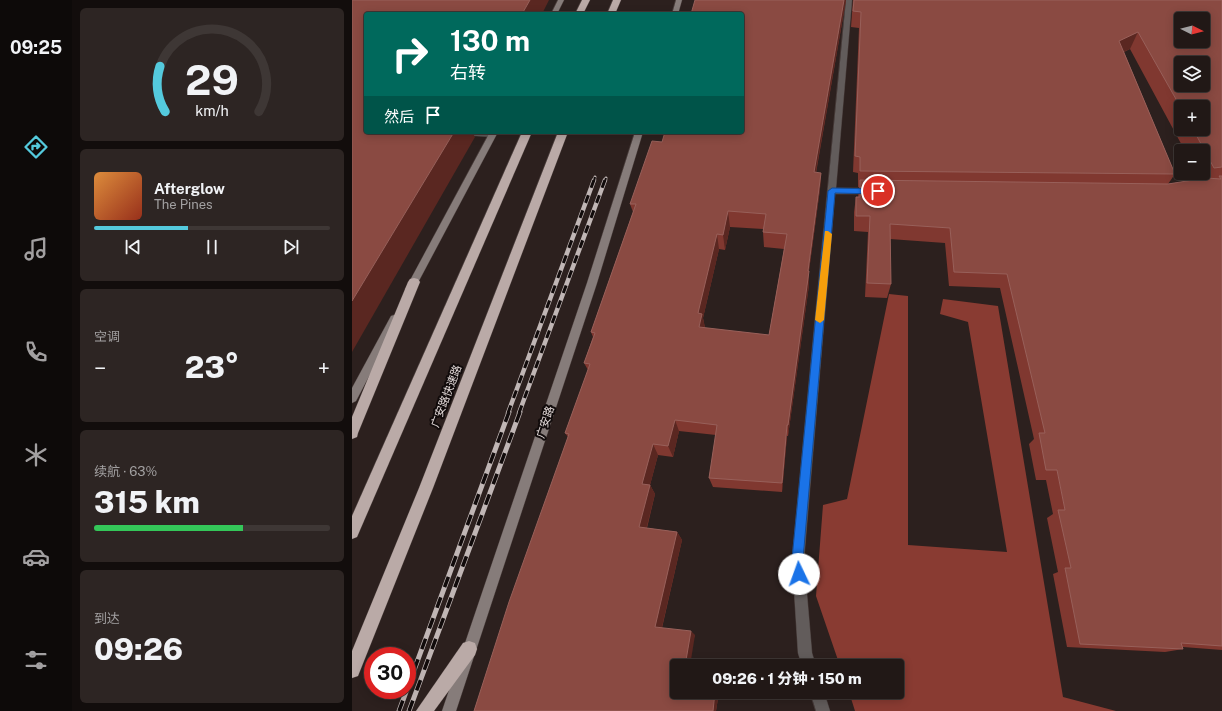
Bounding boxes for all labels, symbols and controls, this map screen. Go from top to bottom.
north arrow [1174,12,1210,48]
map controls [1174,12,1210,180]
text: 130 m [450,24,530,57]
icon: right [384,28,436,80]
text: 09:25 [10,37,62,58]
text: 29 [185,55,239,104]
button: layers [1174,56,1210,92]
text: 右转 [450,62,486,83]
button: + [1174,100,1210,136]
text: km/h [195,102,229,119]
icon: arrive [422,104,444,126]
text: 然后 [384,108,414,125]
icon: directions [22,133,50,161]
button: − [1174,144,1210,180]
pin [861,174,895,208]
text: Afterglow [154,180,225,197]
icon: arrive [867,180,889,202]
text: The Pines [154,197,213,212]
icon: music [22,235,50,263]
icon: previous [122,236,144,258]
icon: pause [201,236,223,258]
icon: next [280,236,302,258]
text: 空调 [94,329,120,344]
icon: phone [22,338,50,366]
text: 23° [185,349,239,385]
text: − [94,355,106,381]
text: + [318,355,330,381]
street label: 广安路快速路 [429,363,463,429]
street label: 广安路 [534,404,556,440]
icon: climate [22,441,50,469]
text: 续航 · 63% [94,464,157,479]
text: 315 km [94,484,200,520]
icon: car [22,543,50,571]
position arrow [778,553,820,595]
text: 到达 [94,611,120,626]
text: 09:26 [94,631,183,667]
icon: filters [22,646,50,674]
speed limit sign: 30 [364,647,416,699]
text: 09:26 · 1 分钟 · 150 m [712,670,862,687]

